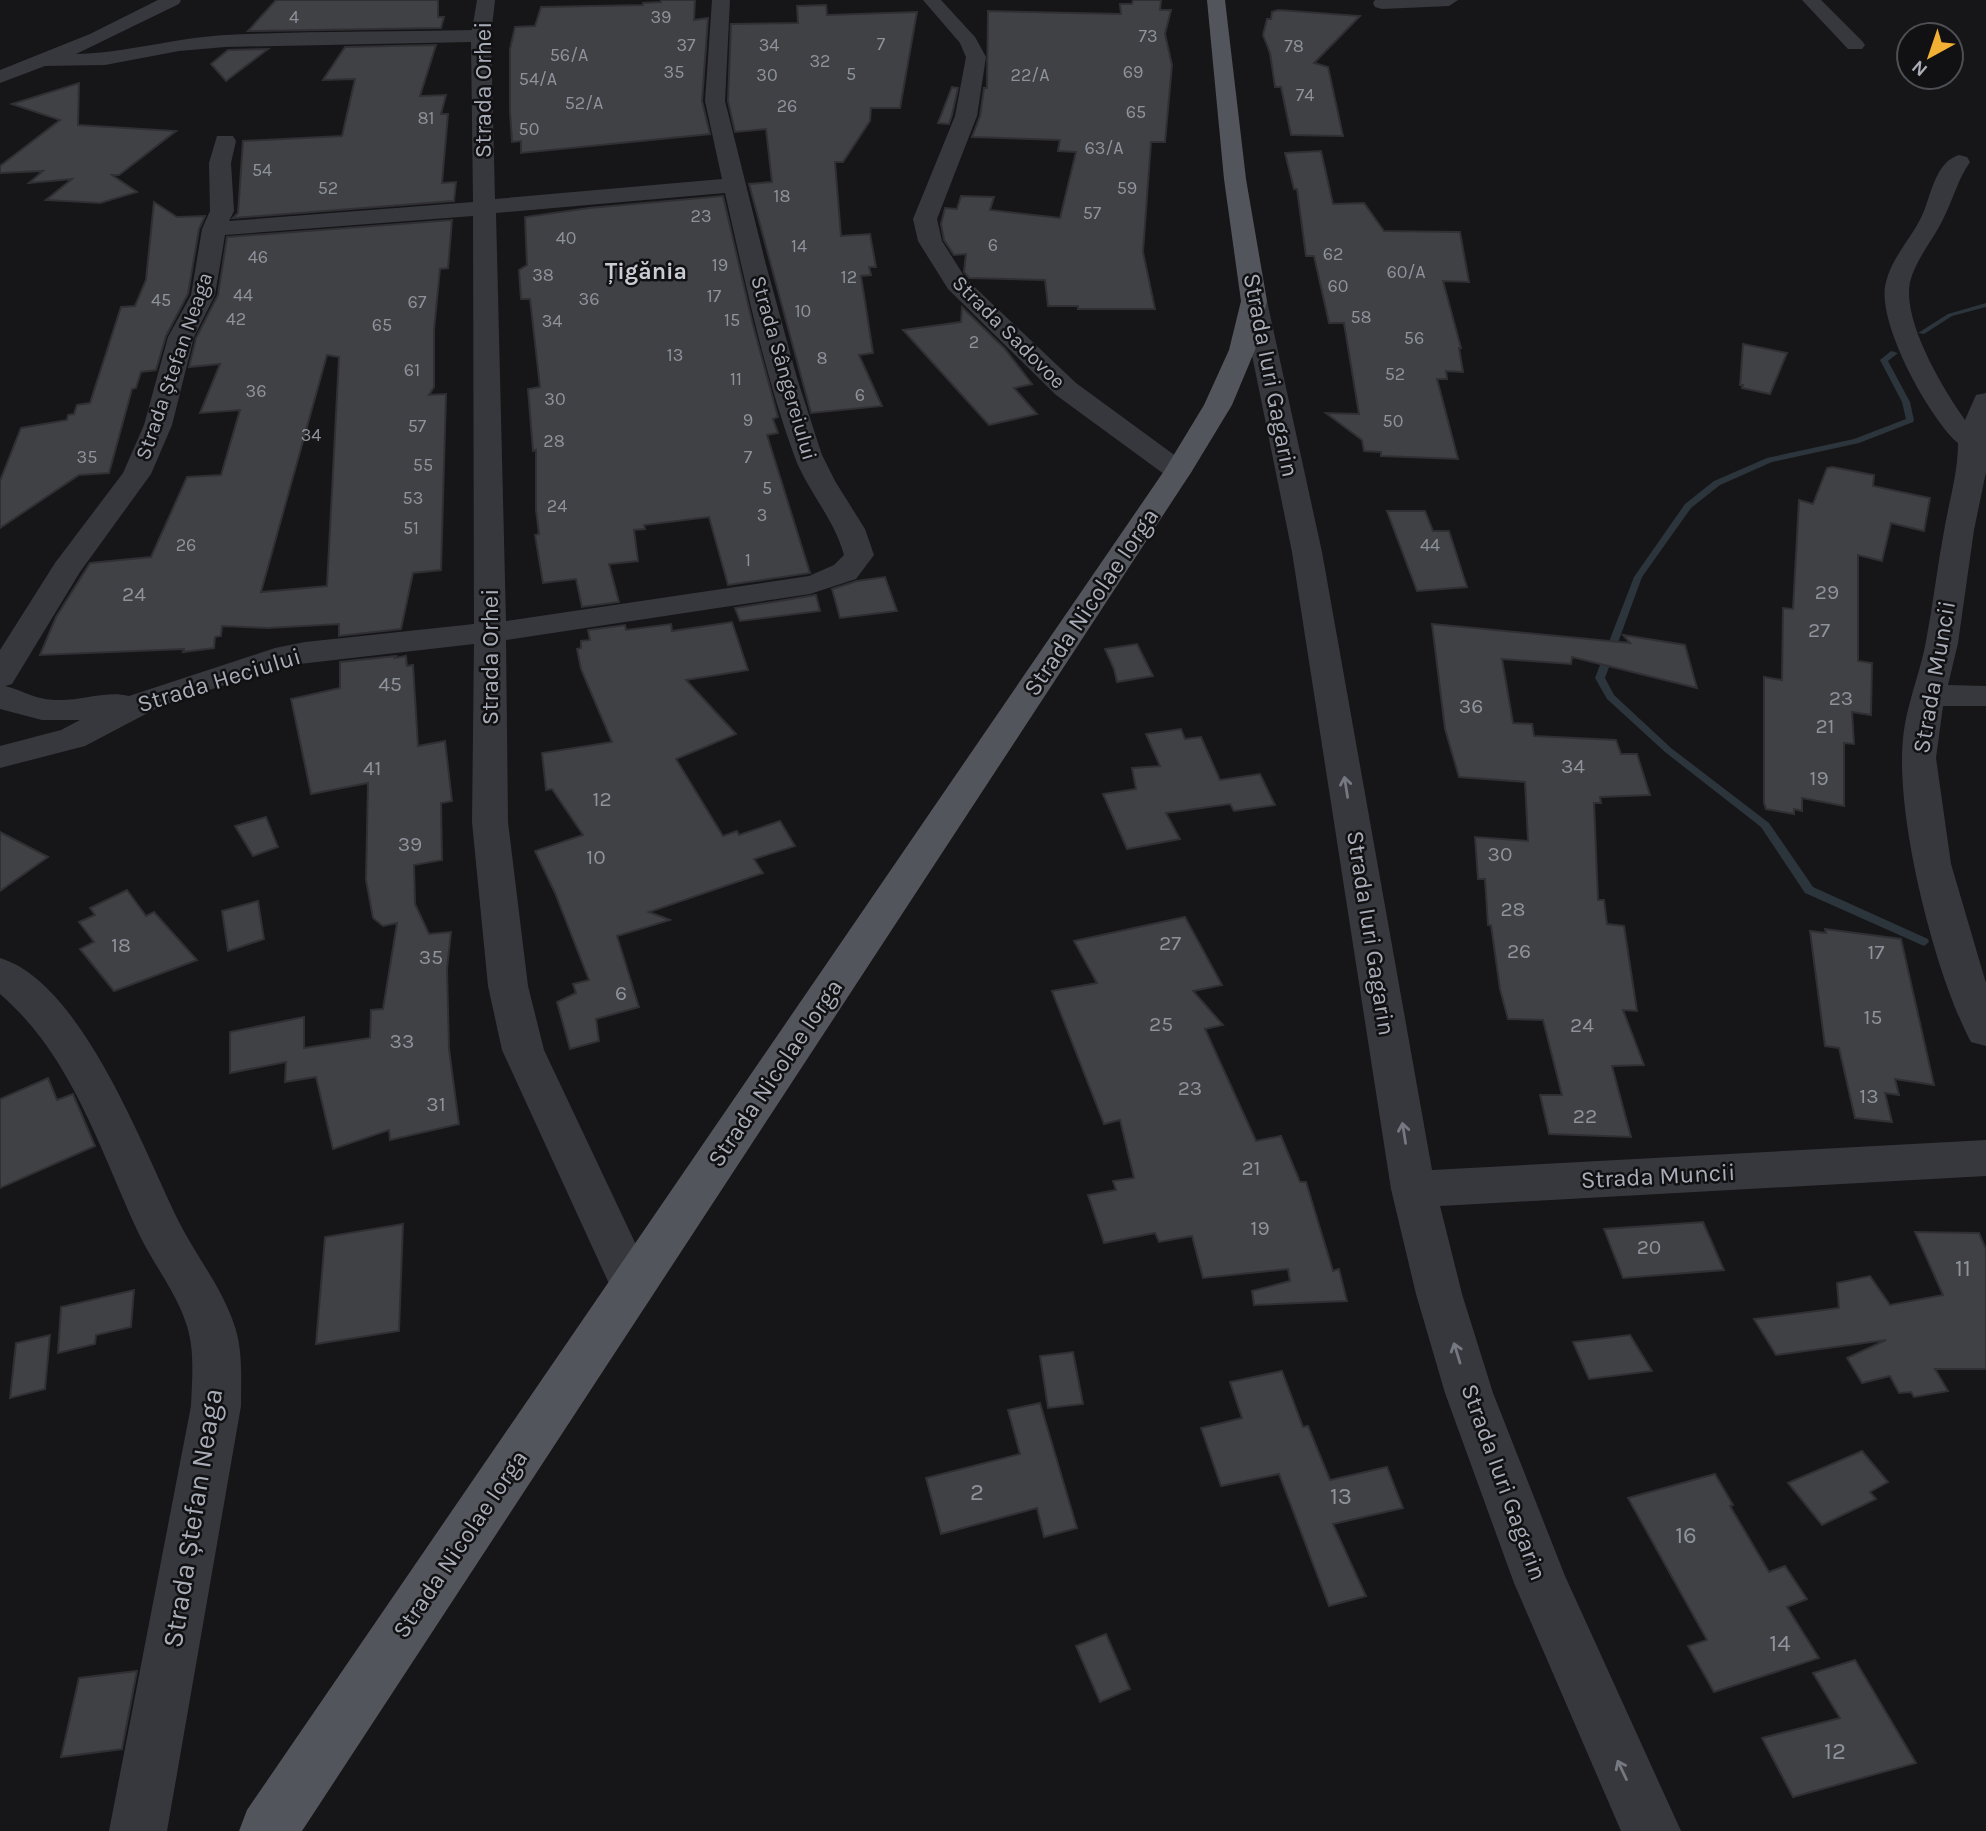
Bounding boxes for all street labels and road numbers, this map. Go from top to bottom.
street label: Strada Orhei [469,22,497,158]
street label: Strada Ștefan Neaga [131,269,217,463]
street label: Strada Sadovoe [948,271,1070,393]
street label: Strada Iuri Gagarin [1238,271,1304,479]
street label: Strada Sângereiului [746,273,822,463]
street label: Strada Nicolae Iorga [1018,503,1164,701]
street label: Strada Orhei [476,589,504,725]
street label: Strada Muncii [1907,598,1961,756]
street label: Strada Heciului [134,642,304,718]
street label: Strada Iuri Gagarin [1341,829,1401,1037]
street label: Strada Nicolae Iorga [702,974,848,1172]
street label: Strada Muncii [1580,1158,1736,1194]
street label: Strada Iuri Gagarin [1455,1380,1553,1584]
street label: Strada Ștefan Neaga [156,1386,229,1650]
street label: Strada Nicolae Iorga [387,1445,533,1643]

